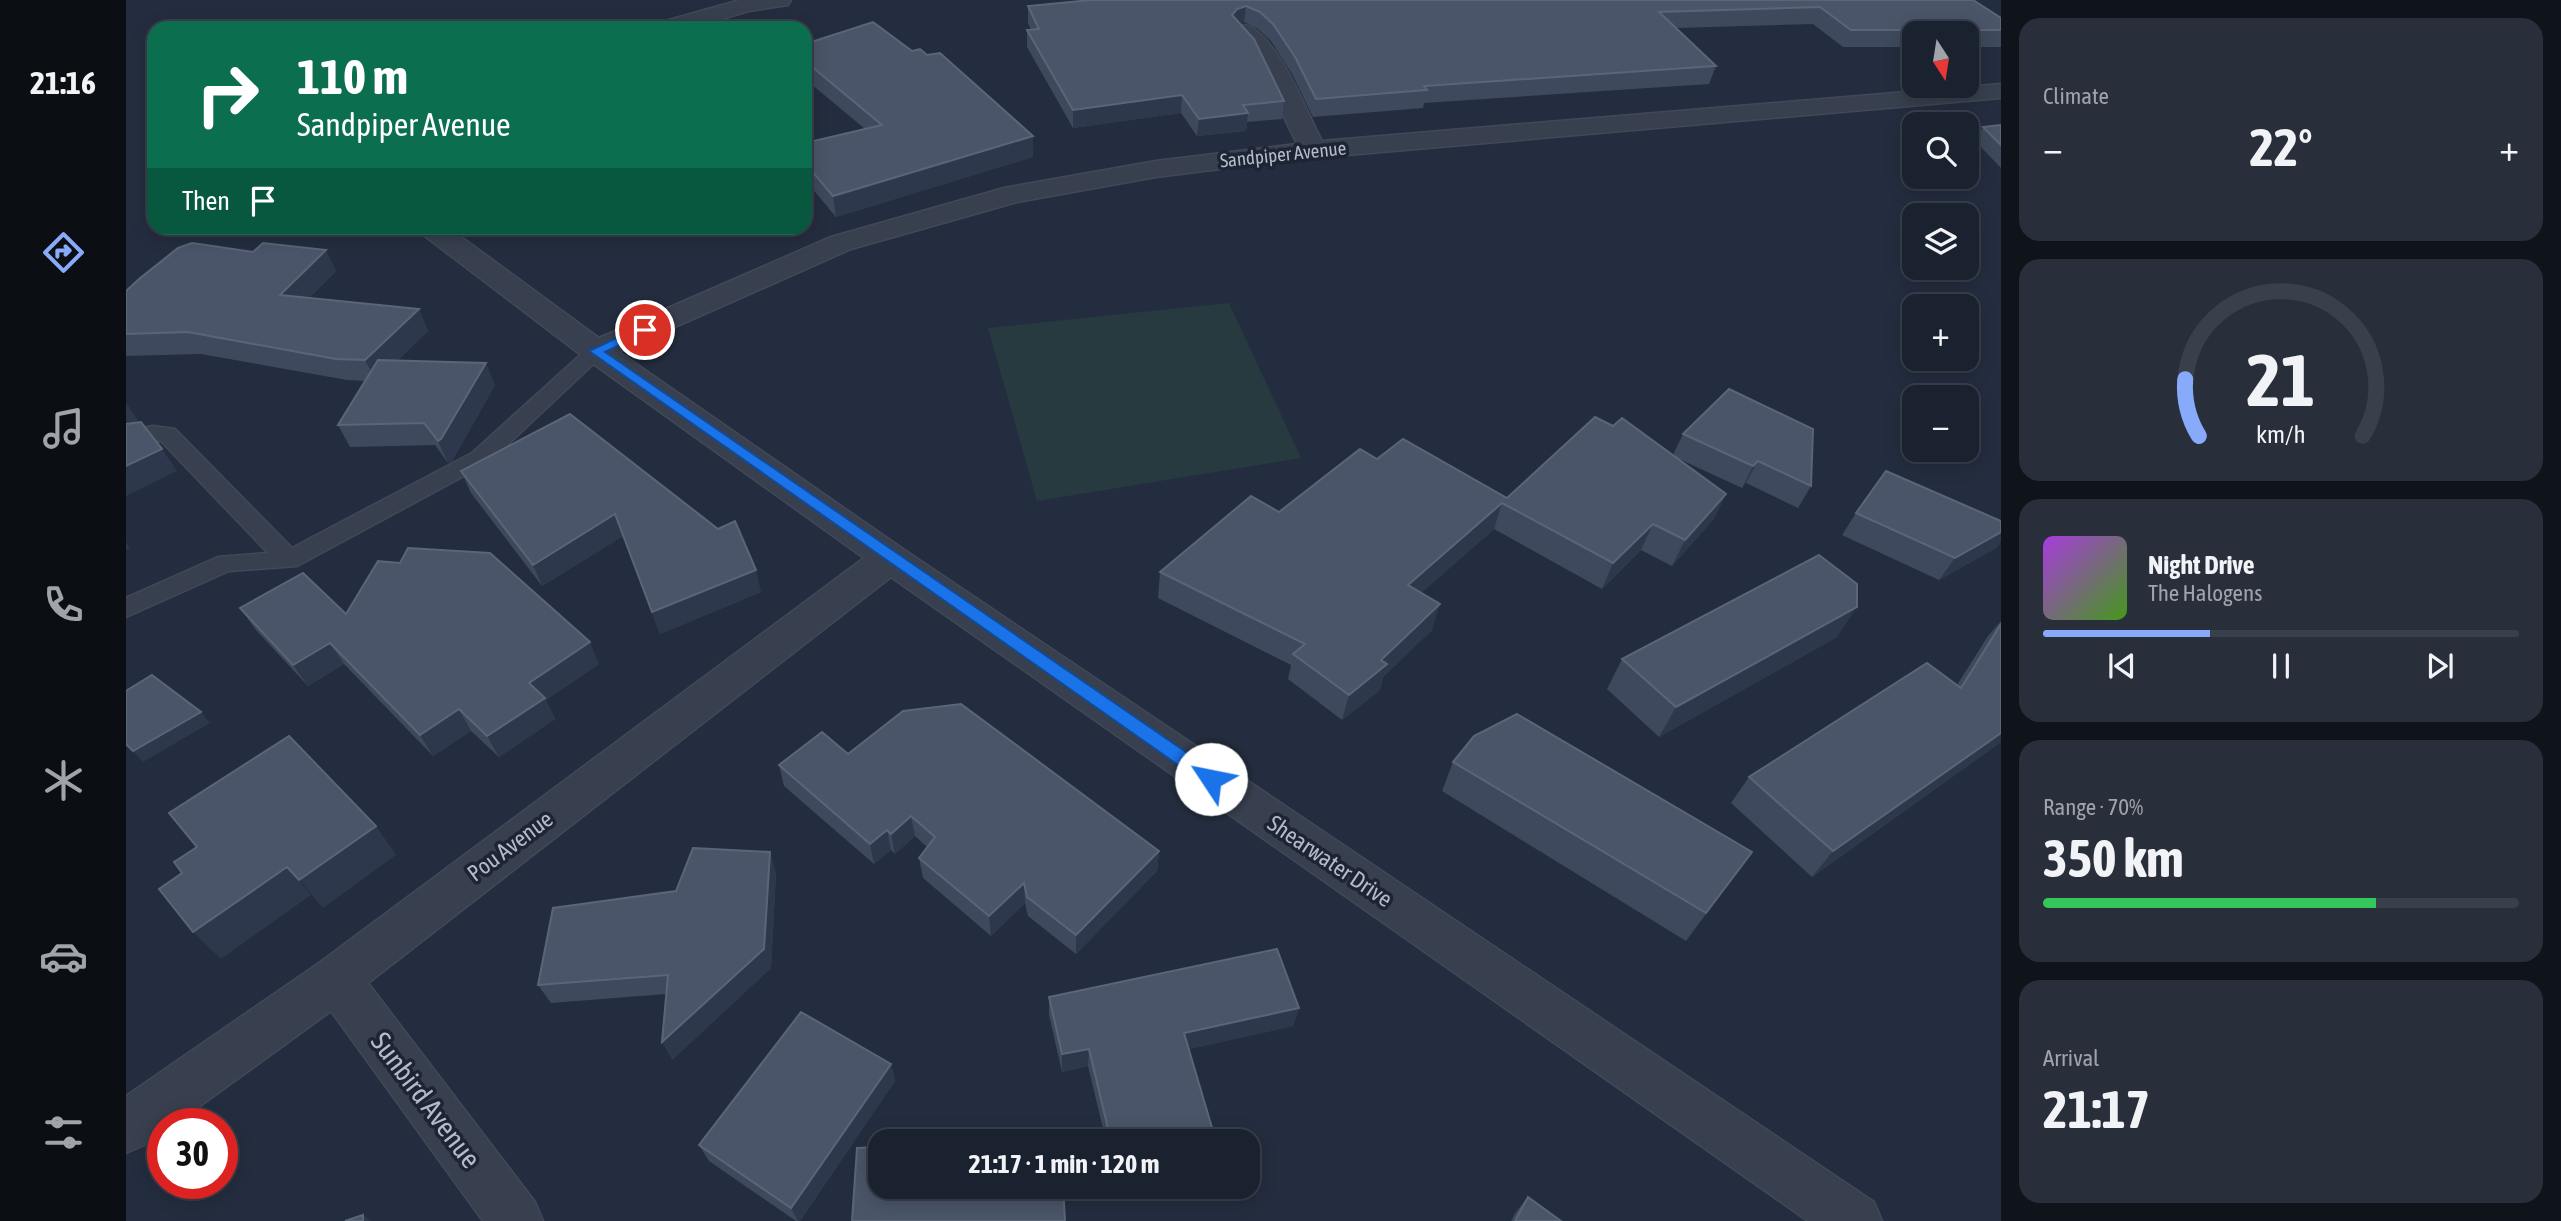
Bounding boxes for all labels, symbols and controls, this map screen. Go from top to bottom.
north arrow [1902,21,1979,98]
map controls [1902,21,1979,462]
text: 110 m [297,48,408,104]
icon: right [182,49,273,140]
text: 21:16 [30,64,96,101]
text: Climate [2043,83,2109,109]
text: Sandpiper Avenue [297,106,511,143]
button: search [1902,112,1979,189]
text: 22° [2249,117,2313,177]
text: − [2043,126,2063,169]
text: + [2499,126,2519,169]
street label: Sandpiper Avenue [1219,136,1347,172]
icon: arrive [244,182,282,220]
text: Then [182,186,230,216]
button: layers [1902,203,1979,280]
icon: directions [39,228,88,277]
button: + [1902,294,1979,371]
pin [615,300,675,360]
icon: arrive [626,311,664,349]
text: 21 [2247,338,2315,421]
button: − [1902,385,1979,462]
icon: music [39,404,88,453]
text: km/h [2256,420,2306,448]
text: Night Drive [2148,550,2255,580]
icon: phone [39,580,88,629]
text: The Halogens [2148,580,2262,606]
icon: previous [2103,647,2141,685]
icon: pause [2262,647,2300,685]
icon: next [2421,647,2459,685]
position arrow [1174,742,1248,816]
icon: climate [39,756,88,805]
text: Range · 70% [2043,794,2143,820]
street label: Pou Avenue [462,806,558,886]
street label: Shearwater Drive [1263,810,1397,912]
text: 350 km [2043,828,2184,888]
icon: car [39,932,88,981]
street label: Sunbird Avenue [365,1026,487,1174]
text: Arrival [2043,1045,2099,1071]
text: 21:17 [2043,1079,2150,1139]
icon: filters [39,1108,88,1157]
speed limit sign: 30 [147,1108,238,1199]
text: 21:17 · 1 min · 120 m [969,1149,1159,1179]

